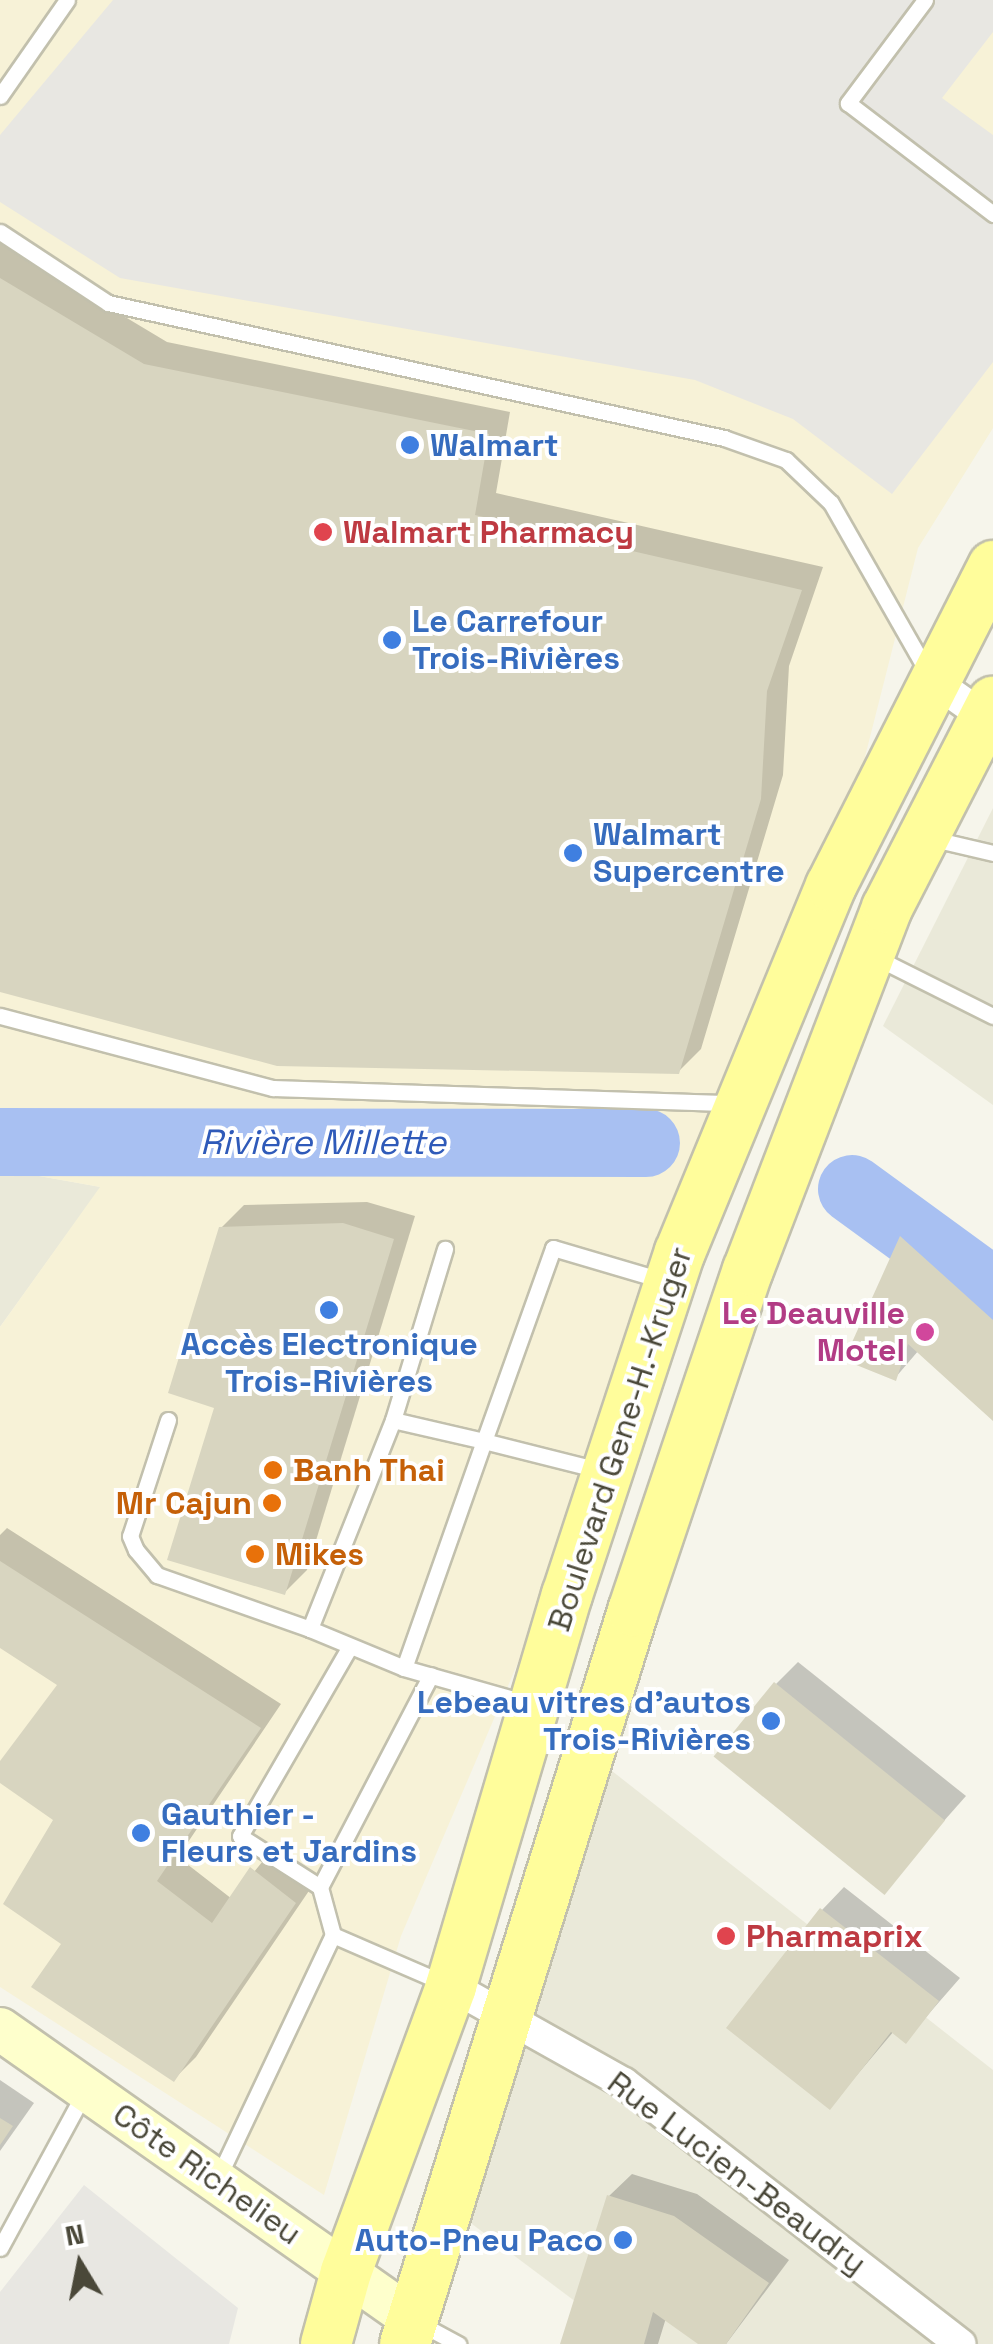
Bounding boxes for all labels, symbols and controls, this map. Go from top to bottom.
place label: Walmart [430,426,559,464]
marker: Walmart [399,434,421,456]
place label: Walmart Pharmacy [343,513,634,551]
marker: Walmart Pharmacy [312,521,334,543]
place label: Le Carrefour Trois-Rivières [412,603,620,678]
marker: Le Carrefour Trois-Rivières [381,629,403,651]
place label: Walmart Supercentre [593,816,785,891]
marker: Walmart Supercentre [562,842,584,864]
water label: Rivière Millette [200,1121,446,1163]
street label: Boulevard Gene-H.-Kruger [540,1242,700,1636]
place label: Le Deauville Motel [722,1295,905,1370]
marker: Accès Electronique Trois-Rivières [318,1299,340,1321]
marker: Le Deauville Motel [914,1321,936,1343]
place label: Accès Electronique Trois-Rivières [180,1326,478,1401]
place label: Banh Thai [293,1451,446,1489]
marker: Banh Thai [262,1459,284,1481]
place label: Mr Cajun [116,1484,252,1522]
marker: Mr Cajun [261,1492,283,1514]
place label: Mikes [275,1535,364,1573]
marker: Mikes [244,1543,266,1565]
place label: Lebeau vitres d'autos Trois-Rivières [417,1684,751,1759]
marker: Lebeau vitres d'autos Trois-Rivières [760,1710,782,1732]
place label: Gauthier - Fleurs et Jardins [161,1796,417,1871]
marker: Gauthier - Fleurs et Jardins [130,1822,152,1844]
place label: Pharmaprix [746,1917,923,1955]
marker: Pharmaprix [715,1925,737,1947]
street label: Rue Lucien-Beaudry [600,2063,874,2283]
street label: Côte Richelieu [105,2095,309,2253]
north arrow [30,2214,130,2314]
text: N [62,2215,87,2254]
place label: Auto-Pneu Paco [355,2221,603,2259]
marker: Auto-Pneu Paco [612,2229,634,2251]

